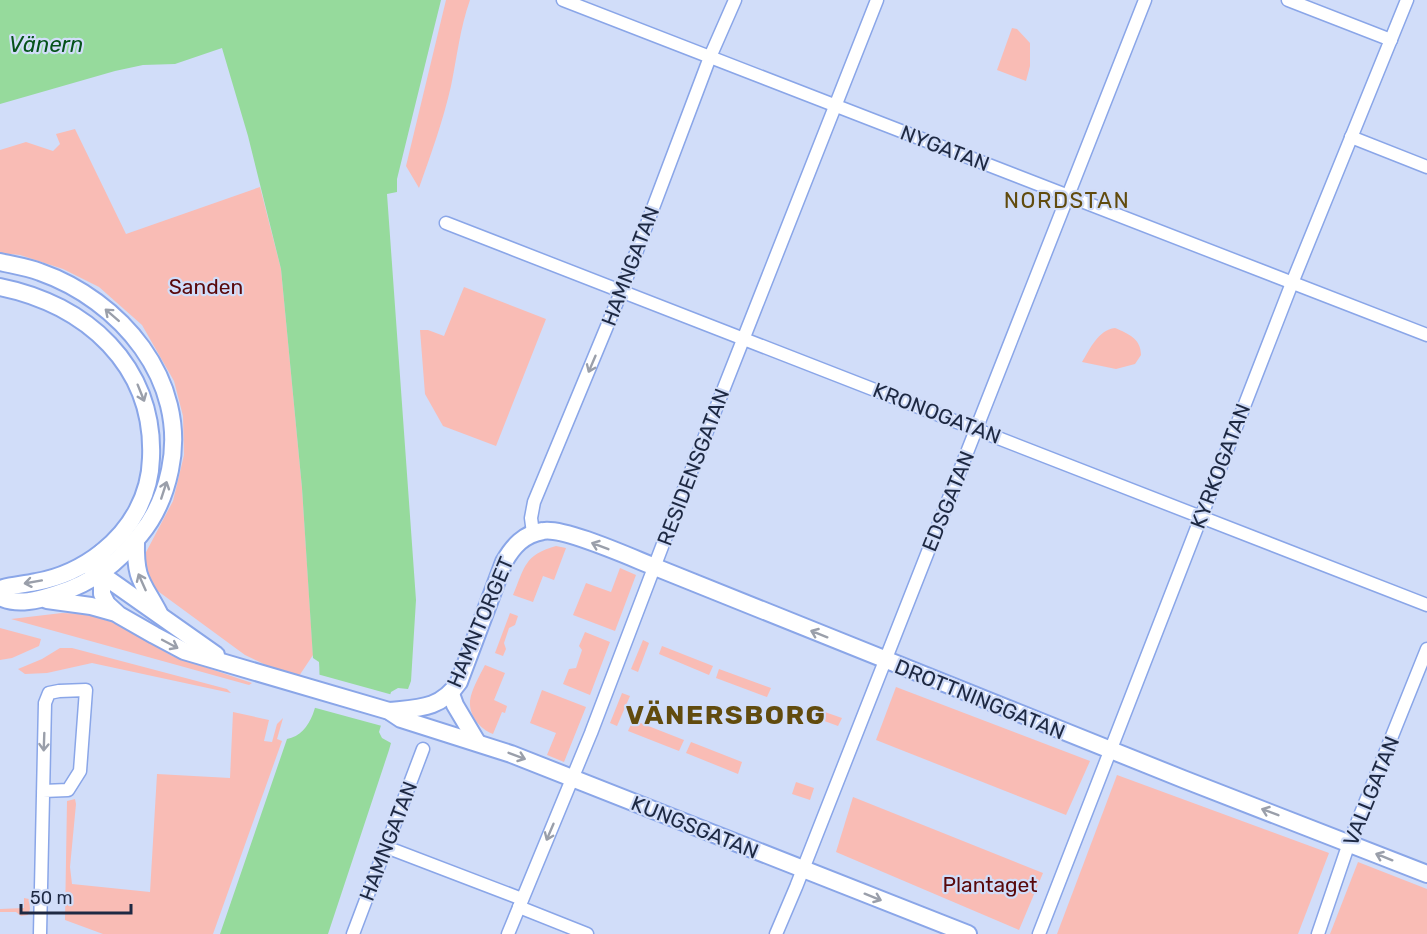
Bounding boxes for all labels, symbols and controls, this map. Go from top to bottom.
water label: Vänern [9,31,83,58]
street label: NYGATAN [897,120,993,176]
district label: NORDSTAN [1004,187,1130,214]
street label: HAMNGATAN [596,203,664,329]
park label: Sanden [169,274,243,299]
one-way arrow [105,308,120,322]
one-way arrow [586,354,597,372]
street label: KRONOGATAN [869,377,1005,449]
one-way arrow [136,383,147,402]
street label: RESIDENSGATAN [652,385,734,549]
street label: KYRKOGATAN [1185,400,1255,532]
street label: EDSGATAN [917,447,979,555]
one-way arrow [160,481,171,500]
one-way arrow [592,540,610,551]
street label: HAMNTORGET [441,553,519,691]
one-way arrow [135,574,147,592]
one-way arrow [24,577,43,588]
one-way arrow [810,628,829,639]
one-way arrow [161,638,178,650]
street label: DROTTNINGGATAN [891,653,1069,745]
district label: VÄNERSBORG [625,699,827,731]
one-way arrow [38,731,50,751]
street label: VALLGATAN [1338,733,1404,849]
one-way arrow [507,752,526,763]
street label: HAMNGATAN [354,778,422,904]
street label: KUNGSGATAN [628,790,762,864]
one-way arrow [1261,806,1280,817]
one-way arrow [544,822,555,841]
one-way arrow [1376,851,1394,862]
park label: Plantaget [943,872,1038,897]
scale bar [21,877,130,915]
text: 50 m [30,887,73,909]
one-way arrow [864,892,882,903]

